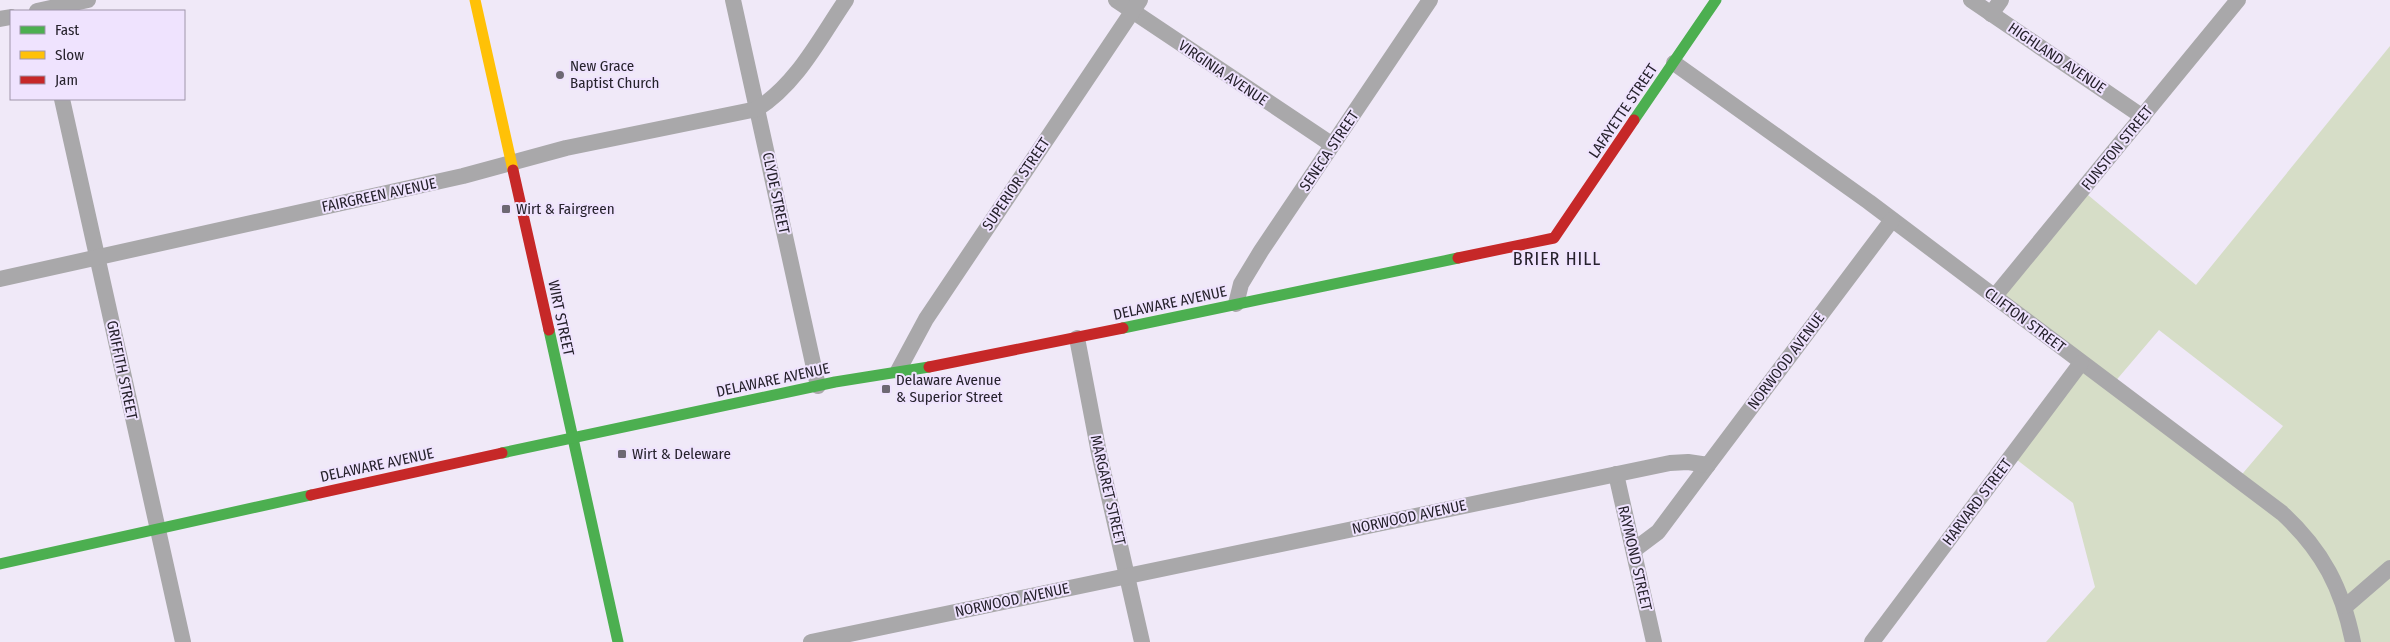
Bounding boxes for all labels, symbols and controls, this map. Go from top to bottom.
legend [10,10,185,100]
street label: HIGHLAND AVENUE [2005,19,2109,97]
text: Fast [55,21,79,39]
street label: VIRGINIA AVENUE [1175,36,1271,110]
text: Slow [55,46,84,64]
place label: New Grace Baptist Church [570,57,659,92]
street label: LAFAYETTE STREET [1585,60,1661,162]
marker: New Grace Baptist Church [554,69,566,81]
text: Jam [55,71,78,89]
street label: FUNSTON STREET [2077,102,2157,194]
street label: SENECA STREET [1296,107,1362,194]
street label: SUPERIOR STREET [978,134,1054,234]
street label: CLYDE STREET [759,151,793,235]
street label: FAIRGREEN AVENUE [320,174,438,216]
place label: Wirt & Fairgreen [516,200,615,218]
marker: Wirt & Fairgreen [500,203,512,215]
district label: BRIER HILL [1513,248,1601,270]
street label: WIRT STREET [544,279,578,357]
street label: DELAWARE AVENUE [1112,282,1228,324]
street label: CLIFTON STREET [1981,284,2069,356]
street label: NORWOOD AVENUE [1744,309,1828,413]
street label: GRIFFITH STREET [103,319,141,421]
street label: DELAWARE AVENUE [715,359,831,401]
place label: Delaware Avenue & Superior Street [896,371,1003,406]
marker: Delaware Avenue & Superior Street [880,383,892,395]
street label: MARGARET STREET [1087,433,1129,547]
street label: DELAWARE AVENUE [319,444,435,486]
place label: Wirt & Deleware [632,445,731,463]
marker: Wirt & Deleware [616,448,628,460]
street label: HARVARD STREET [1939,455,2016,549]
street label: NORWOOD AVENUE [1350,496,1468,538]
street label: RAYMOND STREET [1614,504,1656,612]
street label: NORWOOD AVENUE [953,579,1071,621]

